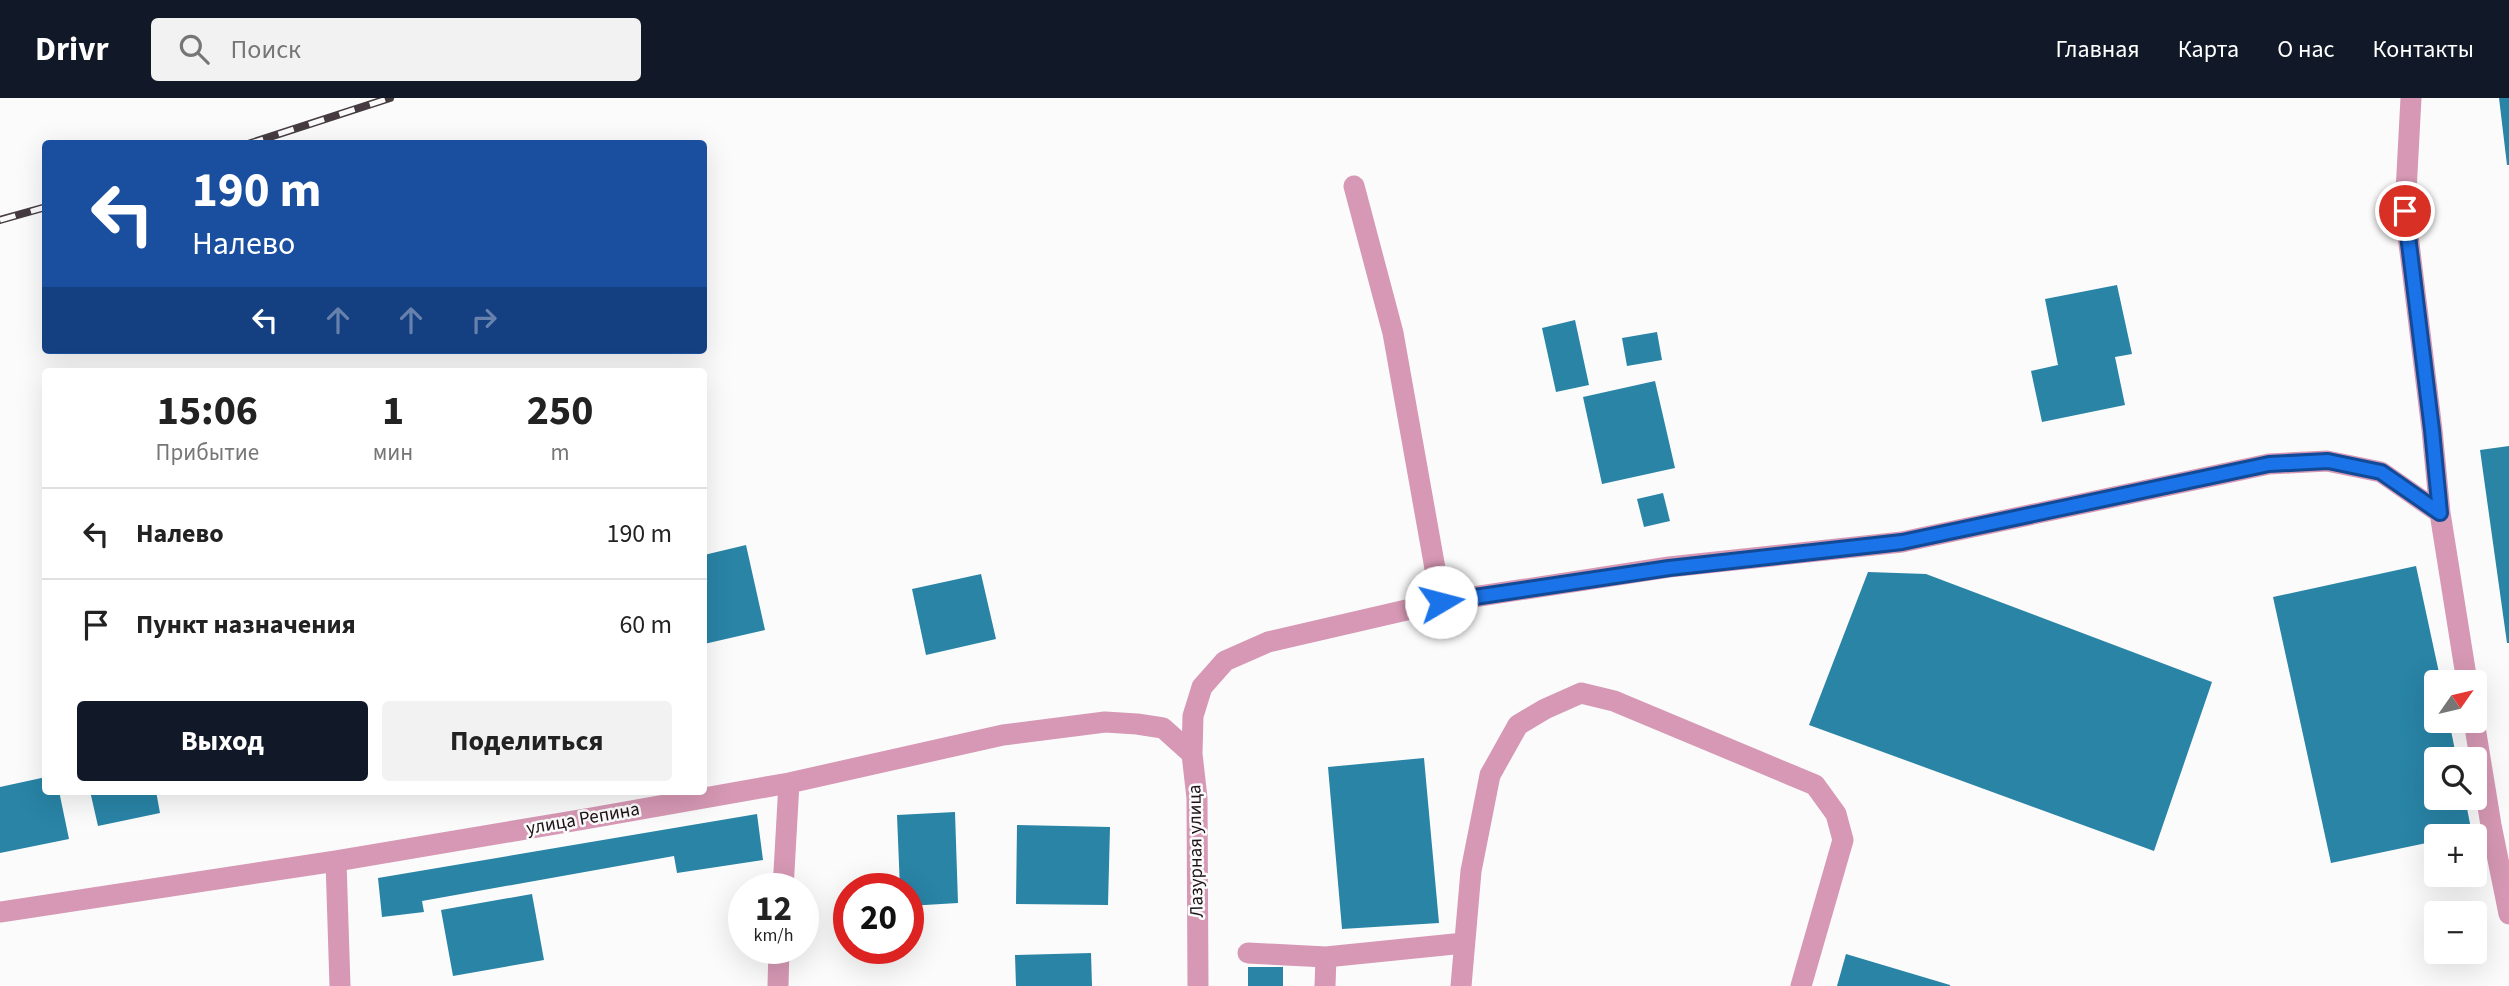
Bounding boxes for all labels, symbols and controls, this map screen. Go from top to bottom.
search box [151,18,641,81]
text: Drivr [35,26,109,73]
icon: search [175,30,213,68]
text: Поиск [231,31,301,68]
text: Главная [2055,32,2140,67]
text: Карта [2178,32,2239,67]
text: О нас [2277,32,2334,67]
text: Контакты [2372,32,2474,67]
text: 190 m [192,156,321,226]
icon: left [77,168,168,259]
pin [2375,181,2435,241]
icon: arrive [2386,192,2424,230]
text: Налево [192,221,295,267]
icon: left [246,301,284,339]
icon: ahead [319,301,357,339]
icon: ahead [392,301,430,339]
icon: right [465,301,503,339]
text: 15:06 [157,381,258,441]
text: 1 [382,381,404,441]
text: 250 [527,381,593,441]
text: Прибытие [156,436,259,469]
text: мин [373,436,413,469]
text: m [551,436,570,469]
icon: left [77,515,115,553]
text: Налево [136,515,224,552]
text: 190 m [606,515,672,552]
position arrow [1404,565,1478,639]
icon: arrive [77,606,115,644]
text: Пункт назначения [136,606,356,643]
text: 60 m [619,606,672,643]
north arrow [2424,670,2487,733]
map controls [2424,670,2487,964]
button: Выход [77,701,368,781]
button: Поделиться [382,701,672,781]
button: search [2424,747,2487,810]
street label: Лазурная улица [1181,784,1211,918]
street label: улица Репина [524,796,642,842]
button: + [2424,824,2487,887]
speed limit sign: 20 [833,873,924,964]
text: 12 [755,884,792,934]
button: − [2424,901,2487,964]
text: km/h [754,923,793,948]

